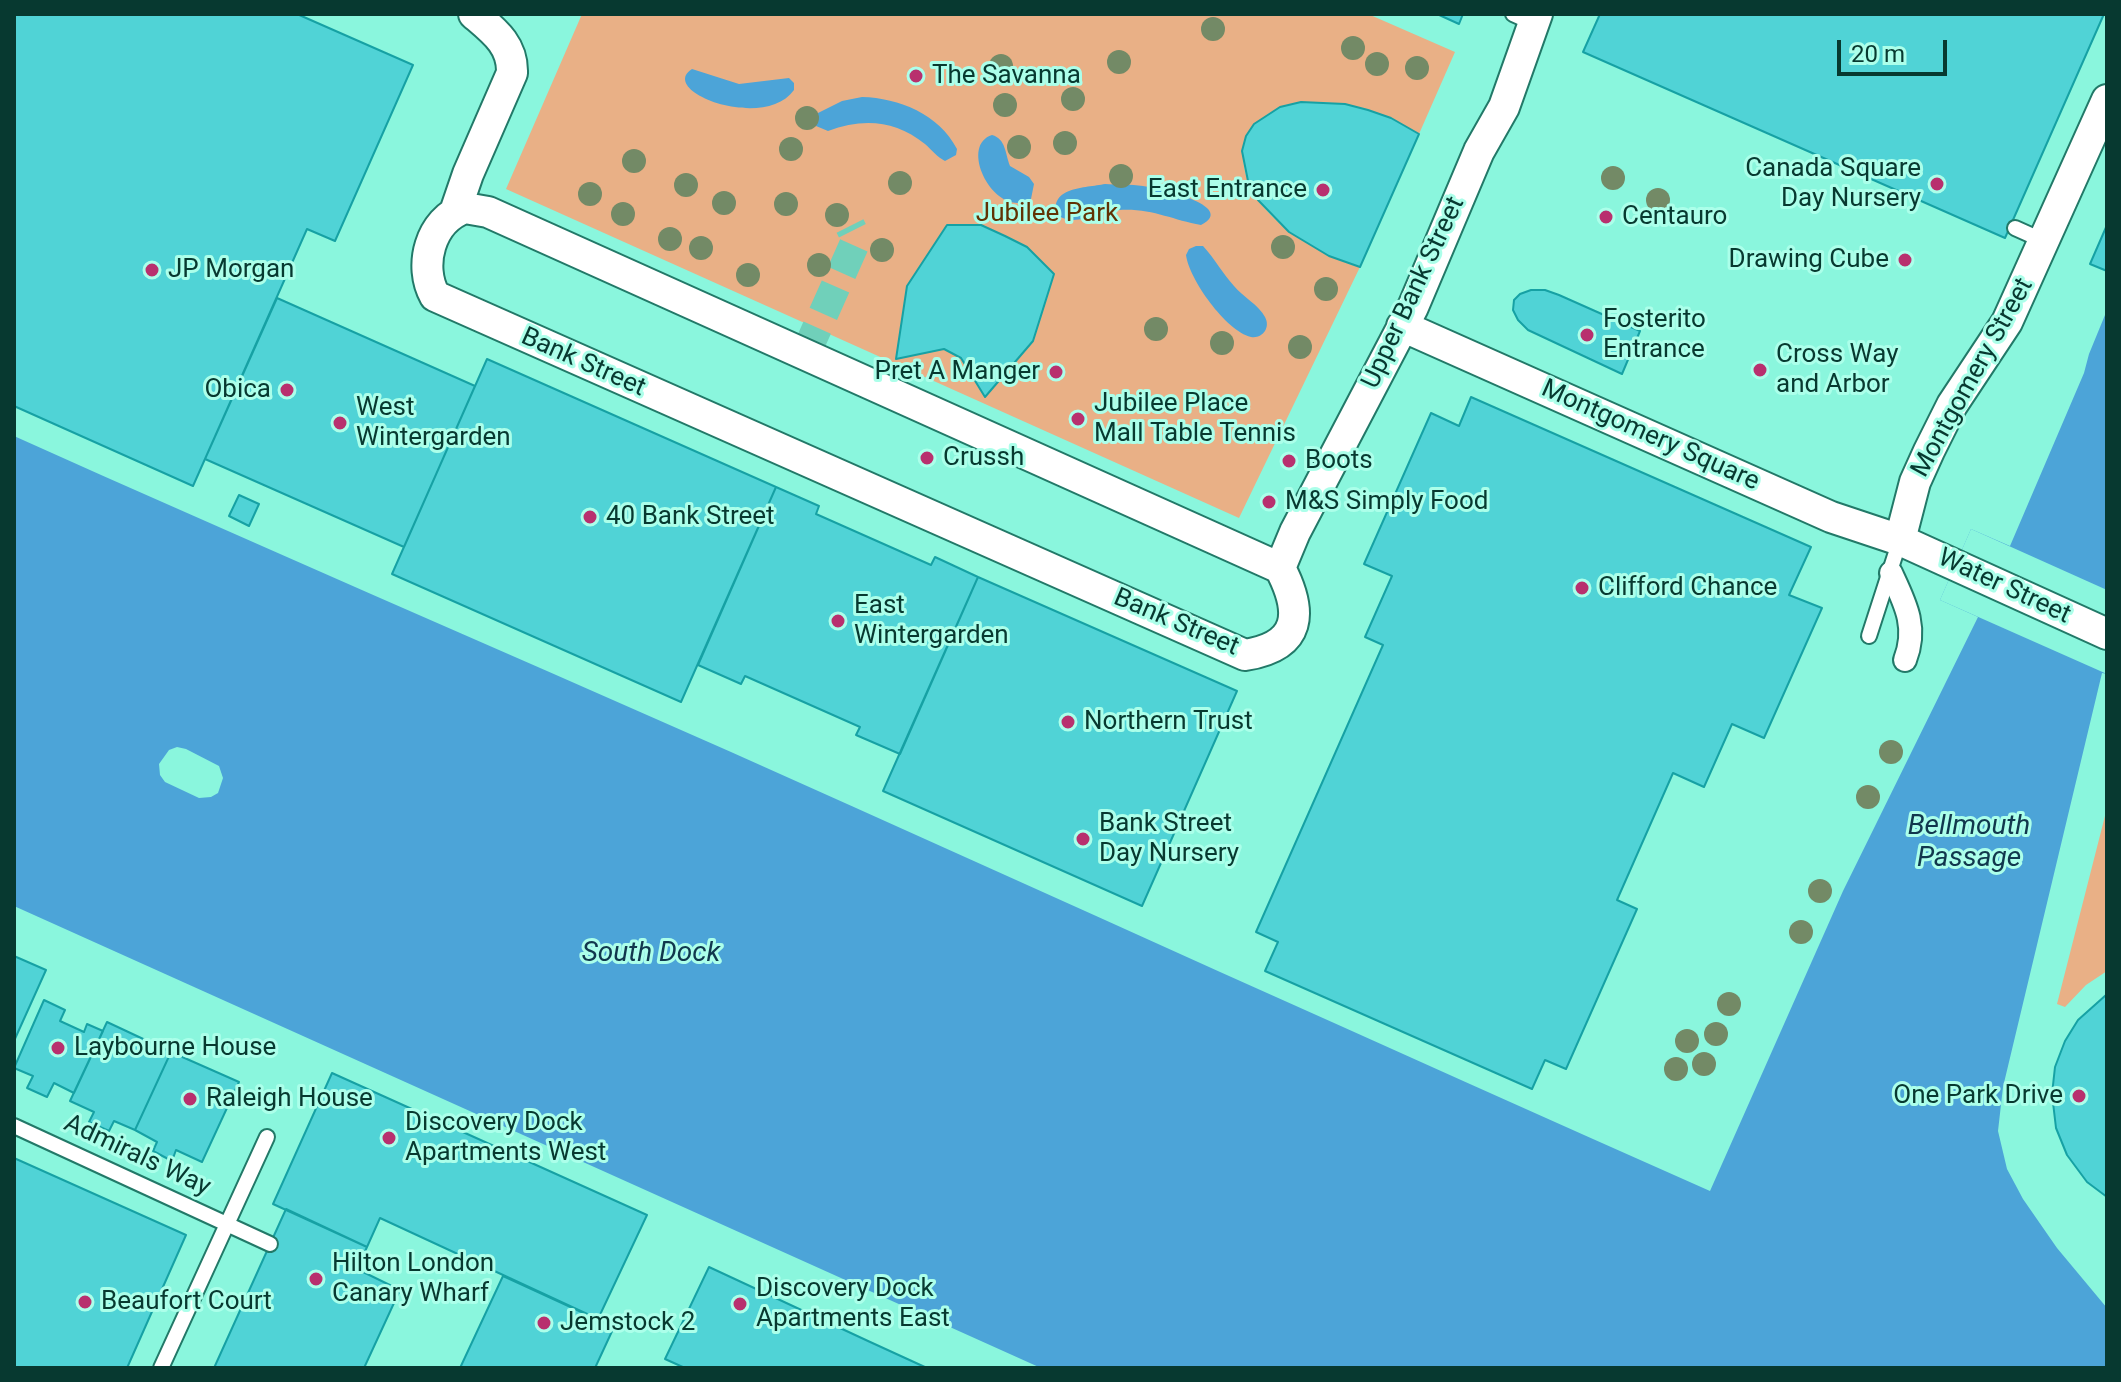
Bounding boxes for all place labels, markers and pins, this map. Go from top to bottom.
place label: The Savanna [932,60,1081,92]
marker: The Savanna [907,67,925,85]
place label: Canada Square Day Nursery [1745,153,1921,214]
place label: East Entrance [1148,174,1307,206]
marker: Canada Square Day Nursery [1928,175,1946,193]
marker: East Entrance [1314,181,1332,199]
place label: Centauro [1622,201,1727,233]
marker: Centauro [1597,208,1615,226]
place label: Drawing Cube [1729,244,1889,276]
marker: Drawing Cube [1896,251,1914,269]
place label: JP Morgan [168,254,294,286]
marker: JP Morgan [143,261,161,279]
place label: Fosterito Entrance [1603,304,1706,366]
marker: Fosterito Entrance [1578,326,1596,344]
place label: Cross Way and Arbor [1776,339,1898,400]
place label: Pret A Manger [874,356,1040,388]
marker: Cross Way and Arbor [1751,361,1769,379]
marker: Pret A Manger [1047,363,1065,381]
place label: Obica [204,374,271,406]
marker: Obica [278,381,296,399]
place label: Jubilee Place Mall Table Tennis [1094,388,1296,450]
place label: West Wintergarden [356,392,511,454]
marker: Jubilee Place Mall Table Tennis [1069,410,1087,428]
marker: West Wintergarden [331,414,349,432]
place label: Crussh [943,442,1024,474]
place label: Boots [1305,445,1373,477]
marker: Crussh [918,449,936,467]
marker: Boots [1280,452,1298,470]
place label: M&S Simply Food [1285,486,1488,518]
marker: M&S Simply Food [1260,493,1278,511]
place label: 40 Bank Street [606,501,775,533]
marker: 40 Bank Street [581,508,599,526]
place label: Clifford Chance [1598,572,1777,604]
marker: Clifford Chance [1573,579,1591,597]
place label: East Wintergarden [854,590,1009,652]
marker: East Wintergarden [829,612,847,630]
place label: Northern Trust [1084,706,1253,738]
marker: Northern Trust [1059,713,1077,731]
place label: Bank Street Day Nursery [1099,808,1239,870]
marker: Bank Street Day Nursery [1074,830,1092,848]
place label: Laybourne House [74,1032,276,1064]
marker: Laybourne House [49,1039,67,1057]
place label: One Park Drive [1893,1080,2063,1112]
place label: Raleigh House [206,1083,373,1115]
marker: One Park Drive [2070,1087,2088,1105]
marker: Raleigh House [181,1090,199,1108]
place label: Discovery Dock Apartments West [405,1107,606,1168]
marker: Discovery Dock Apartments West [380,1129,398,1147]
place label: Hilton London Canary Wharf [332,1248,494,1310]
marker: Hilton London Canary Wharf [307,1270,325,1288]
place label: Discovery Dock Apartments East [756,1273,950,1334]
place label: Beaufort Court [101,1286,272,1318]
marker: Beaufort Court [76,1293,94,1311]
marker: Discovery Dock Apartments East [731,1295,749,1313]
place label: Jemstock 2 [560,1307,695,1339]
marker: Jemstock 2 [535,1314,553,1332]

